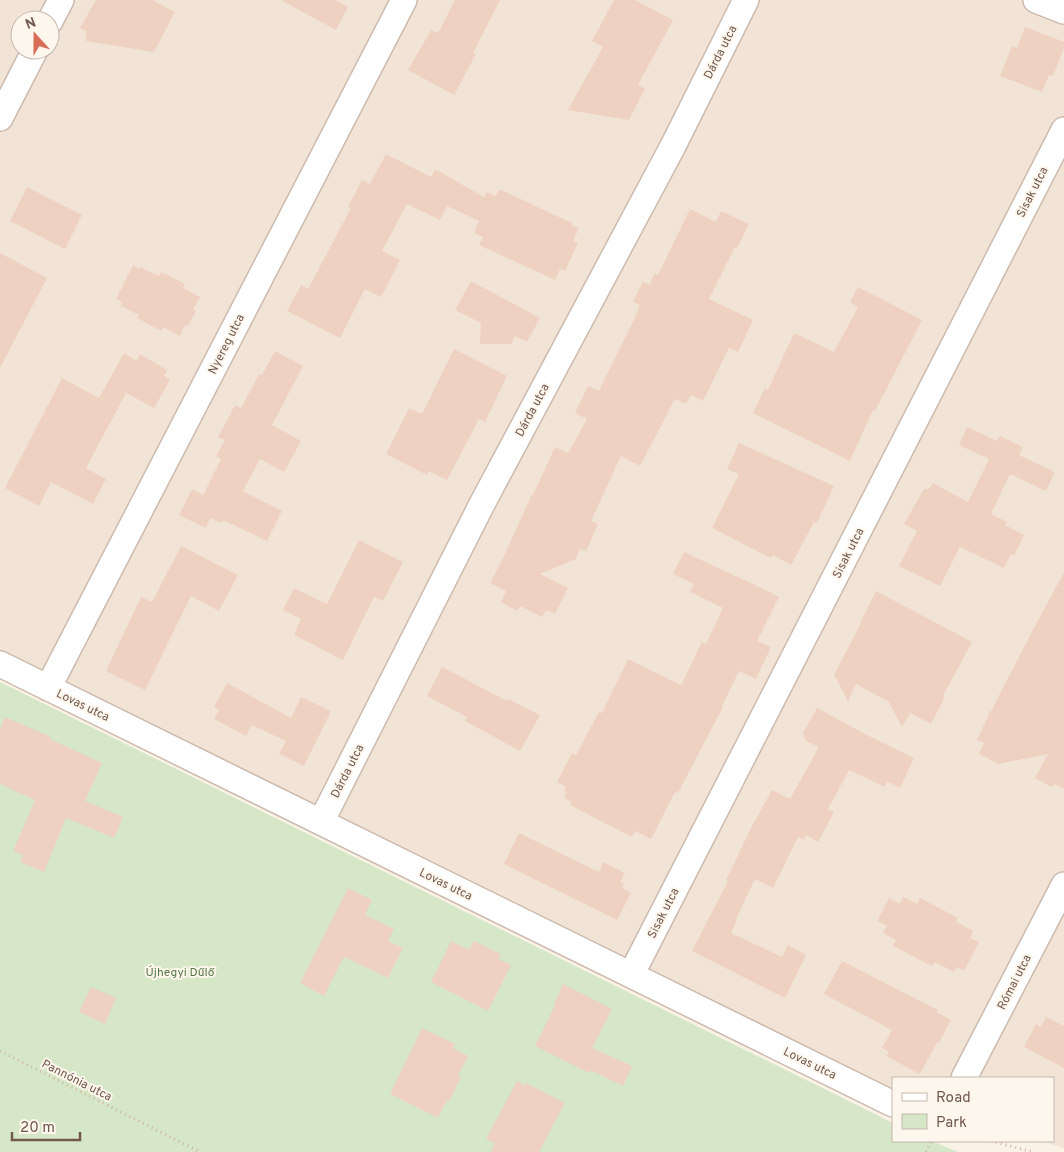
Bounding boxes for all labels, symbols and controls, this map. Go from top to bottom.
north arrow [10,10,60,60]
text: N [23,15,39,34]
street label: Dárda utca [701,23,741,82]
street label: Sisak utca [1013,164,1052,220]
street label: Nyereg utca [205,312,249,377]
street label: Dárda utca [512,381,554,440]
street label: Sisak utca [829,525,868,581]
street label: Lovas utca [53,686,112,726]
street label: Dárda utca [328,742,368,801]
street label: Lovas utca [416,865,475,905]
street label: Sisak utca [644,885,683,941]
street label: Római utca [994,952,1036,1013]
park label: Újhegyi Dűlő [146,965,216,981]
street label: Lovas utca [780,1044,839,1084]
street label: Pannónia utca [39,1056,114,1105]
legend [892,1077,1054,1142]
text: Road [936,1089,971,1108]
scale bar [12,1110,80,1142]
text: Park [936,1114,967,1133]
text: 20 m [20,1119,55,1138]

